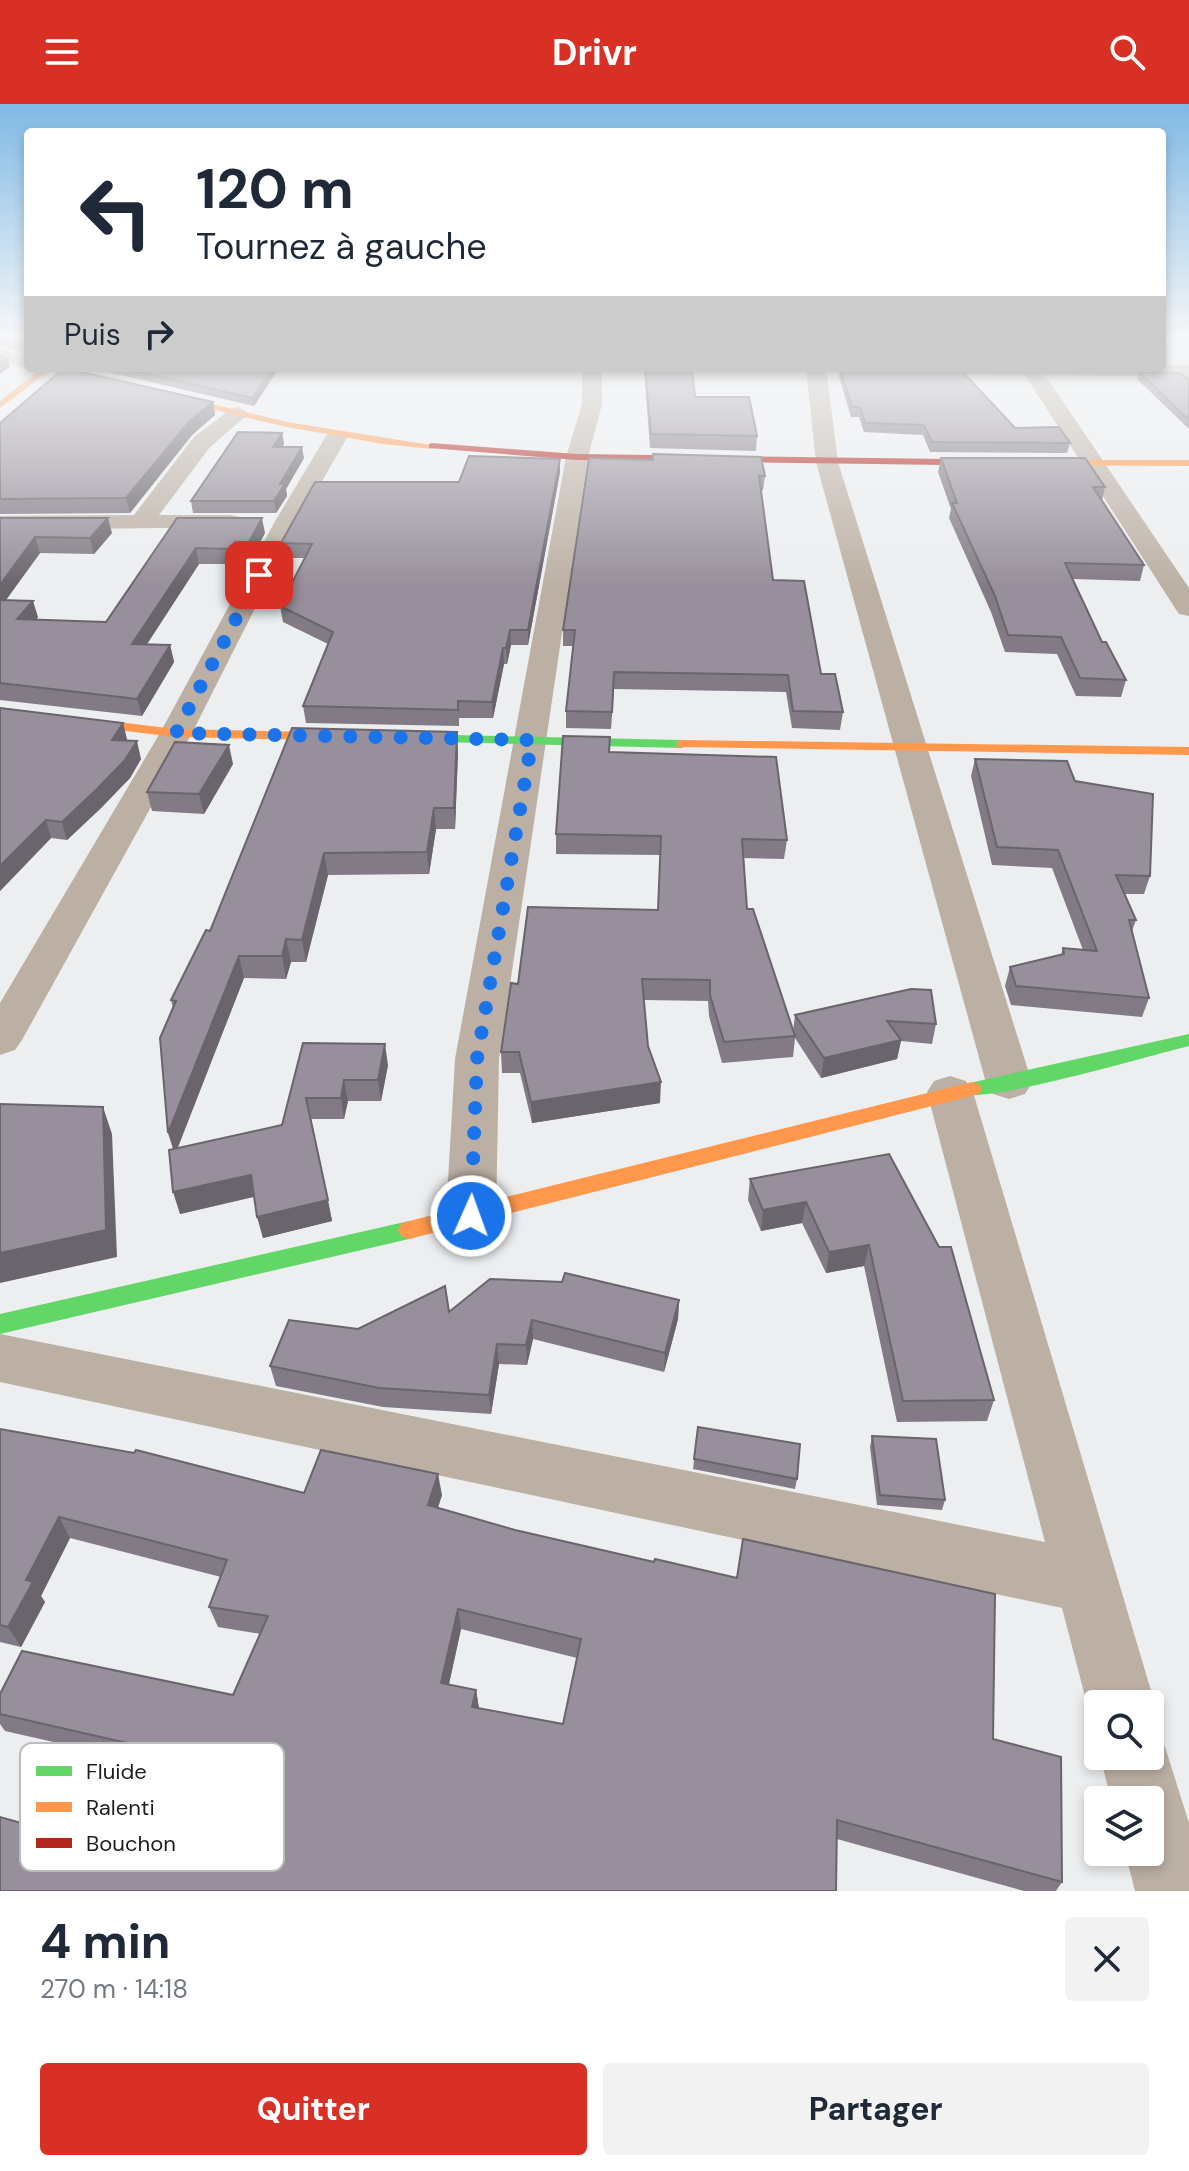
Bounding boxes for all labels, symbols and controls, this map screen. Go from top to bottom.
text: Drivr [552,29,637,76]
icon: menu [40,30,84,74]
icon: search [1105,30,1149,74]
text: 120 m [196,152,354,225]
icon: left [64,160,168,264]
text: Tournez à gauche [196,223,487,270]
icon: right [137,312,181,356]
text: Puis [64,315,121,354]
pin [225,541,293,609]
icon: arrive [237,553,281,597]
position arrow [429,1174,513,1258]
map controls [1084,1690,1164,1866]
button: search [1084,1690,1164,1770]
legend [20,1743,284,1871]
text: Fluide [86,1757,147,1786]
button: layers [1084,1786,1164,1866]
text: Ralenti [86,1793,155,1822]
text: Bouchon [86,1829,176,1858]
text: 4 min [40,1910,170,1973]
button: close [1065,1917,1149,2001]
text: 270 m · 14:18 [40,1972,188,2006]
button: Quitter [40,2063,587,2155]
button: Partager [603,2063,1149,2155]

